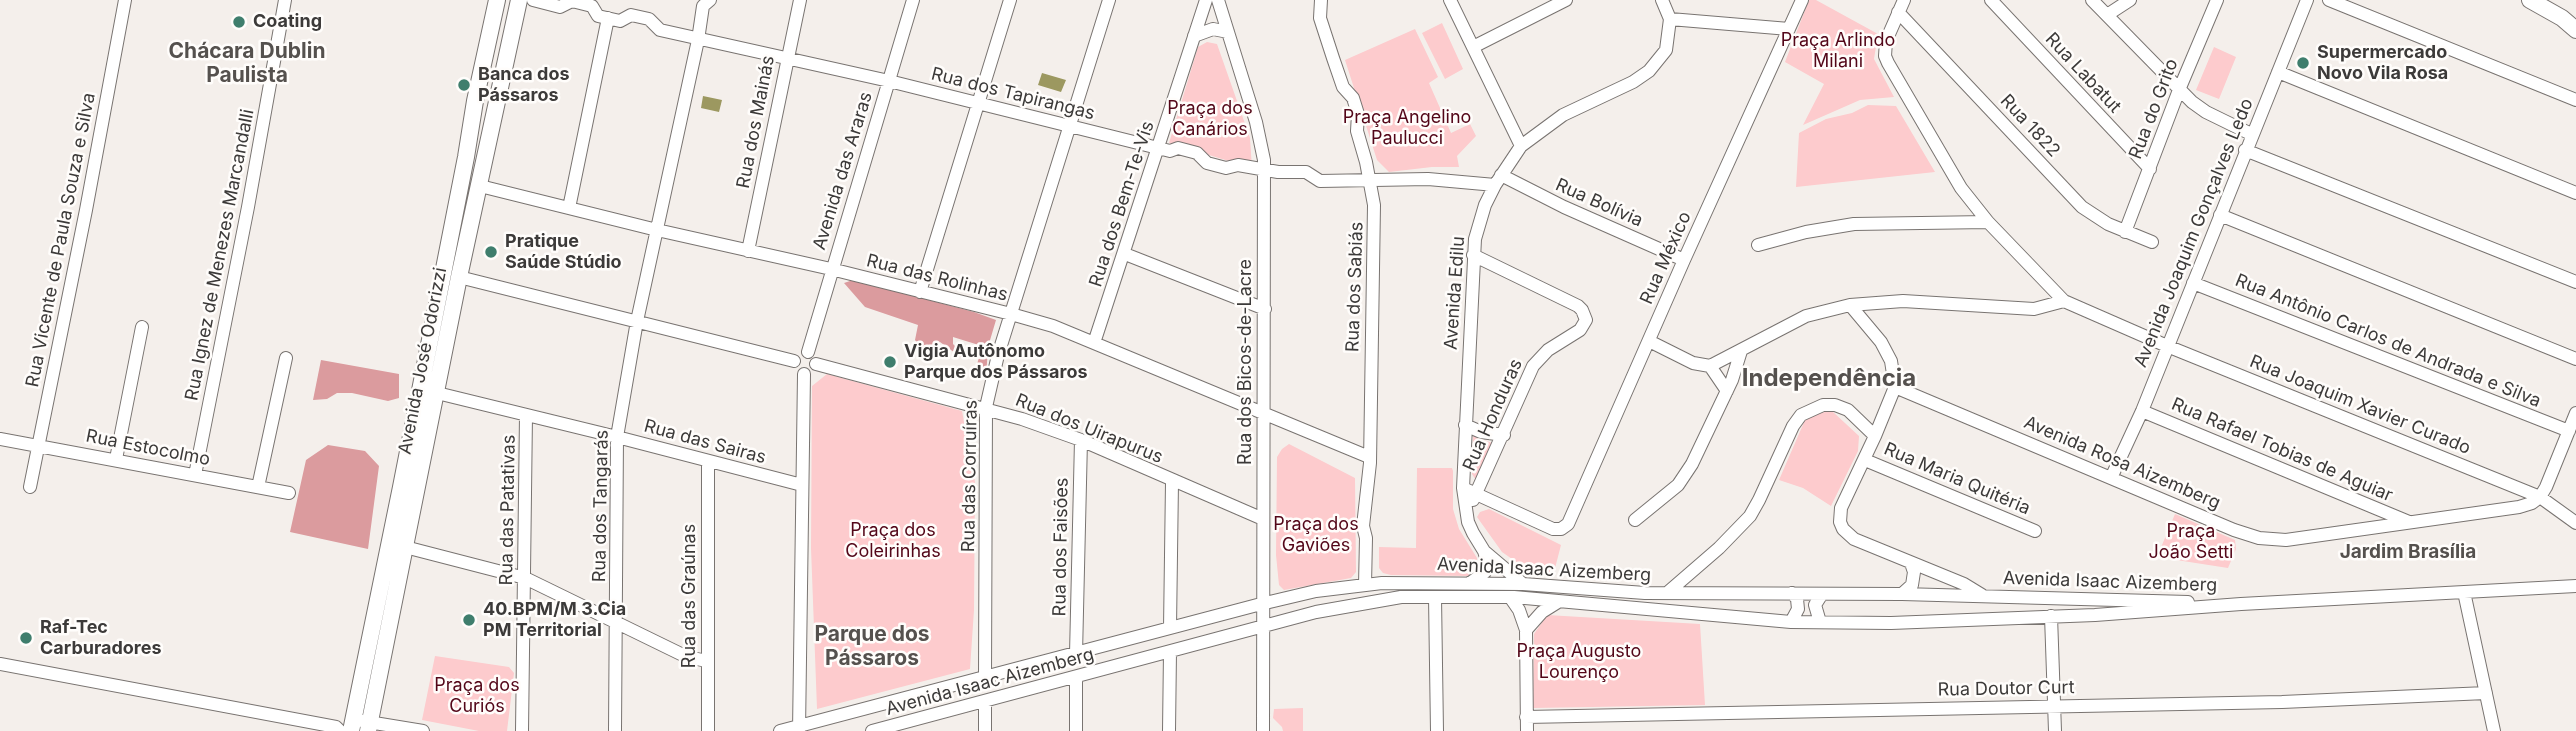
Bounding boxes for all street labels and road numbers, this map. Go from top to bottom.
street label: Rua Labatut [2041,29,2125,117]
street label: Rua dos Mainás [733,54,779,190]
street label: Rua do Grito [2125,56,2183,162]
street label: Rua dos Tapirangas [929,63,1097,125]
street label: Avenida das Araras [809,89,877,253]
street label: Rua 1822 [1996,90,2064,162]
street label: Rua Vicente de Paula Souza e Silva [22,91,100,389]
street label: Avenida Joaquim Gonçalves Ledo [2130,95,2258,371]
street label: Rua Ignez de Menezes Marcandalli [181,107,259,403]
street label: Rua dos Bem-Te-Vis [1085,118,1159,290]
street label: Rua Bolívia [1552,174,1646,232]
street label: Rua México [1636,208,1696,308]
street label: Rua dos Sabiás [1342,221,1368,353]
street label: Avenida Edilu [1440,235,1470,351]
street label: Rua das Rolinhas [864,250,1010,306]
street label: Rua dos Bicos-de-Lacre [1235,259,1257,465]
street label: Avenida José Odorizzi [394,266,452,456]
street label: Rua Antônio Carlos de Andrada e Silva [2232,270,2544,412]
street label: Rua Joaquim Xavier Curado [2247,351,2473,459]
street label: Rua Honduras [1459,356,1527,474]
street label: Rua dos Uirapurus [1012,390,1166,468]
street label: Rua Rafael Tobias de Aguiar [2168,393,2396,507]
street label: Rua das Corruíras [958,400,982,552]
street label: Avenida Rosa Aizemberg [2021,412,2223,514]
street label: Rua das Sairas [642,415,768,469]
street label: Rua Estocolmo [84,425,212,471]
street label: Rua dos Tangarás [589,430,613,582]
street label: Rua das Patativas [496,434,520,586]
street label: Rua Maria Quitéria [1881,438,2033,520]
street label: Rua dos Faisões [1049,477,1073,617]
street label: Rua das Graúnas [679,524,701,668]
street label: Avenida Isaac Aizemberg [1436,554,1652,586]
street label: Avenida Isaac Aizemberg [2002,567,2218,597]
street label: Avenida Isaac Aizemberg [884,644,1096,720]
street label: Rua Doutor Curt [1937,677,2075,701]

